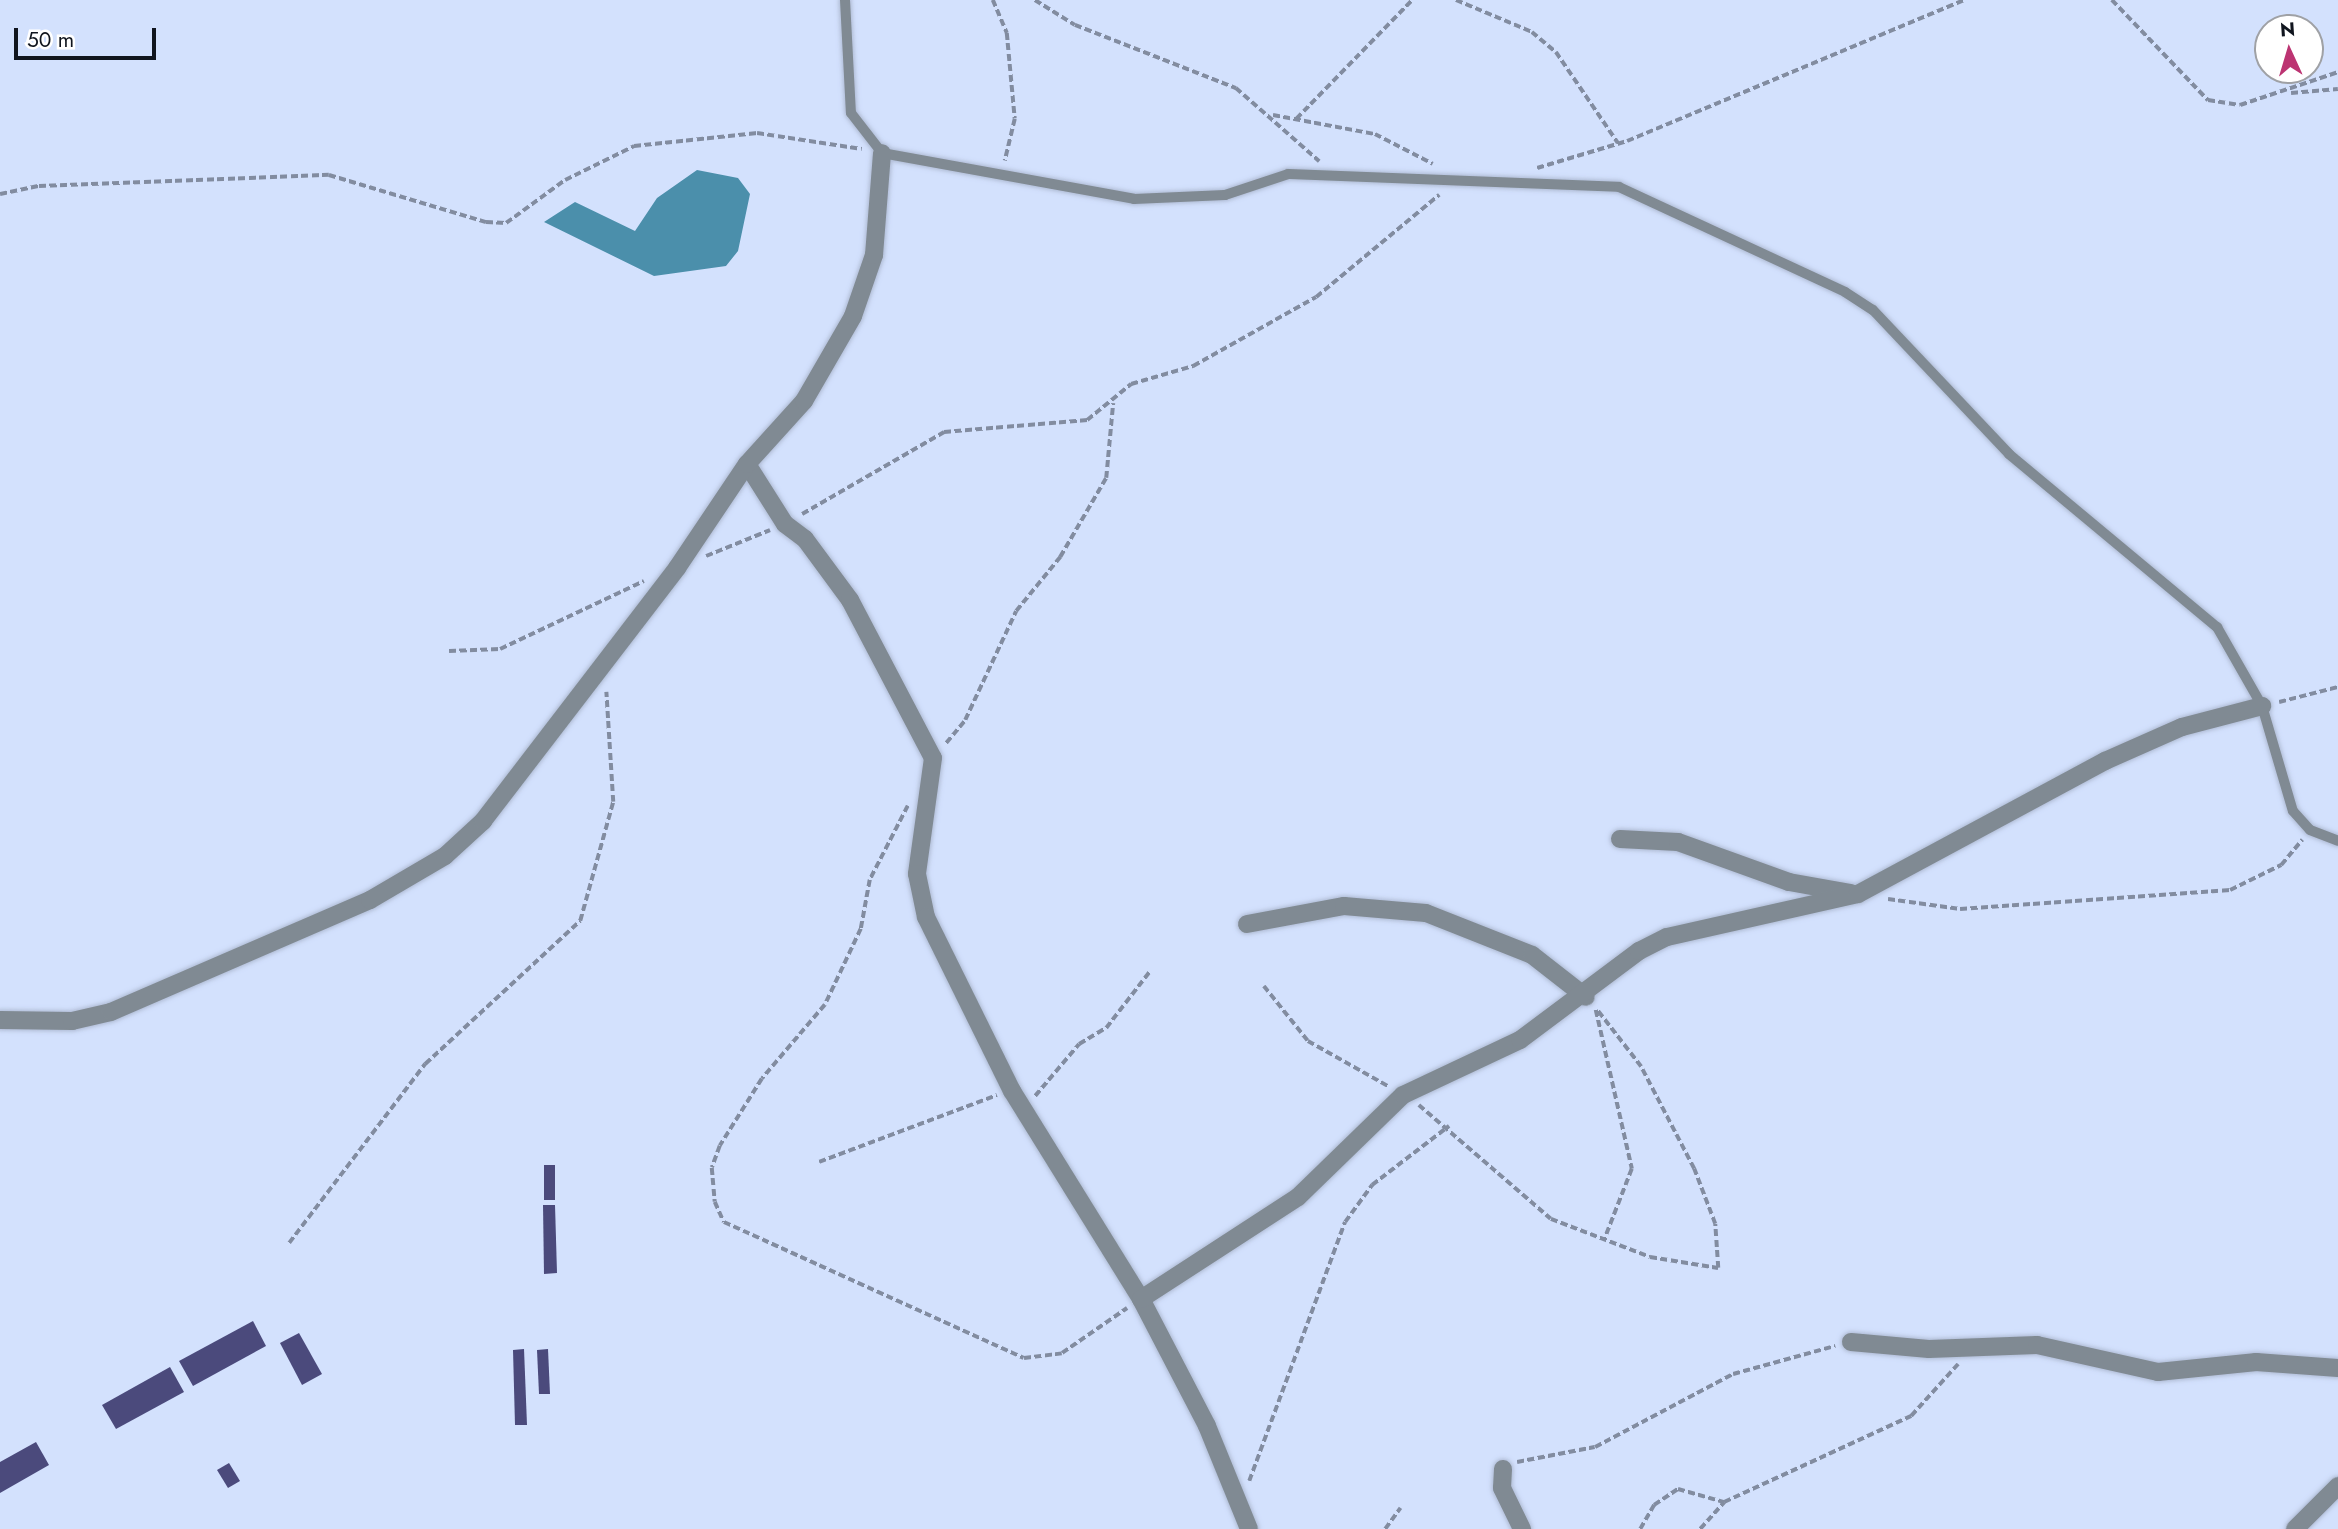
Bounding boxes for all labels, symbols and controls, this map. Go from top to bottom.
scale bar [18,14,159,58]
north arrow [2254,14,2324,84]
text: N [2279,16,2296,44]
text: 50 m [27,25,74,55]

